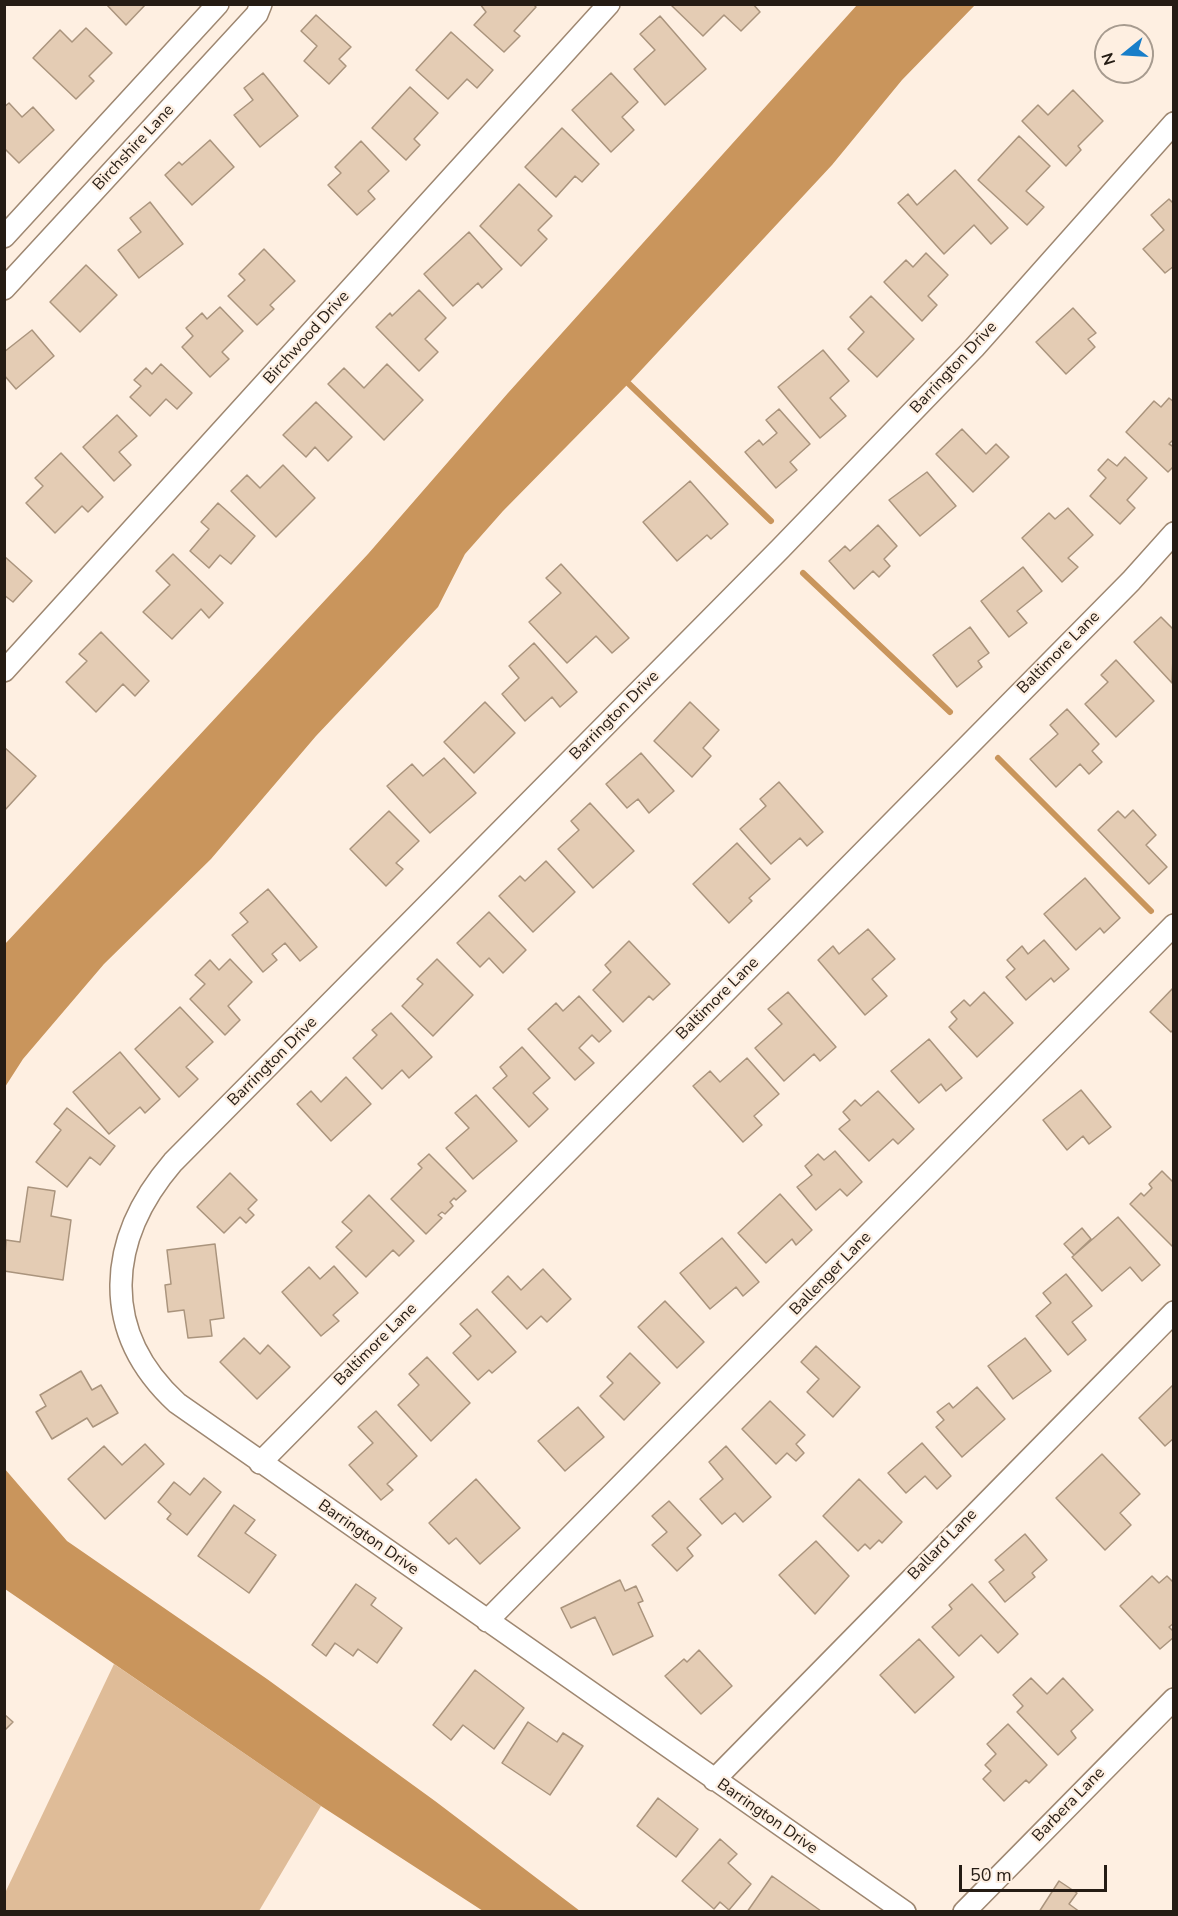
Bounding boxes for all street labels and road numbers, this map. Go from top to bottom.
street label: Birchshire Lane [89,101,179,195]
street label: Birchwood Drive [260,287,354,389]
street label: Barrington Drive [907,318,1001,418]
street label: Baltimore Lane [1014,608,1104,698]
street label: Barrington Drive [566,667,664,765]
street label: Baltimore Lane [673,954,763,1044]
street label: Barrington Drive [224,1013,322,1111]
street label: Ballenger Lane [786,1228,876,1320]
street label: Baltimore Lane [331,1300,421,1390]
street label: Barrington Drive [314,1496,422,1580]
street label: Ballard Lane [904,1506,982,1584]
street label: Barbera Lane [1029,1764,1109,1846]
street label: Barrington Drive [713,1775,821,1859]

